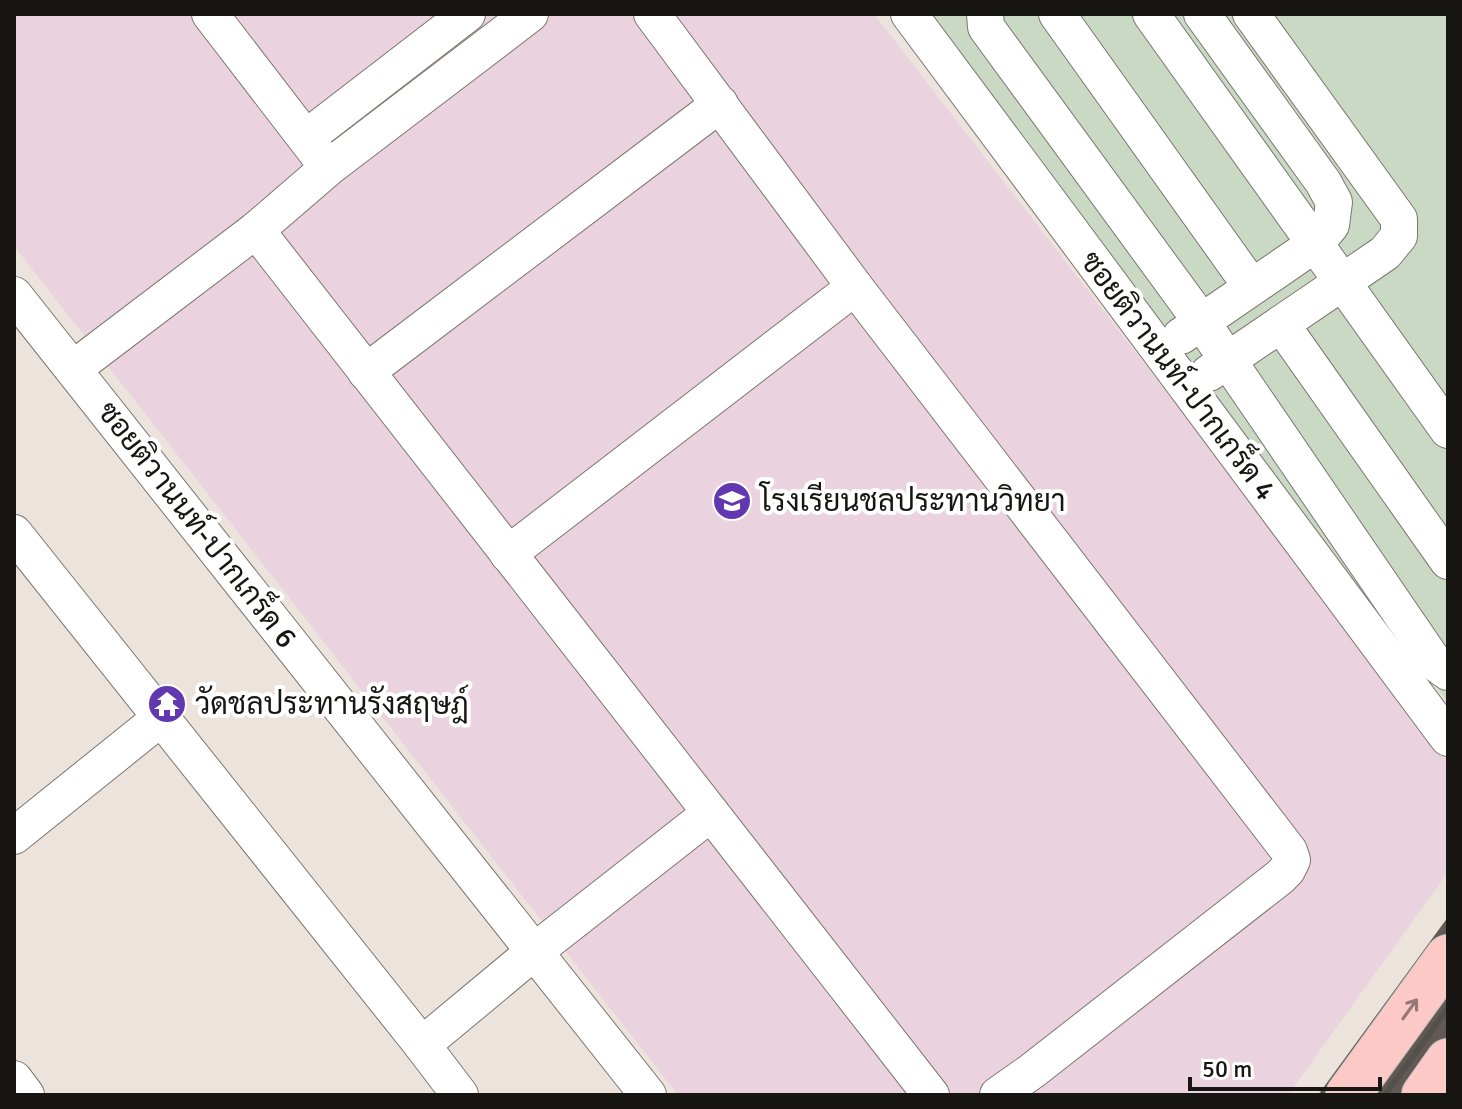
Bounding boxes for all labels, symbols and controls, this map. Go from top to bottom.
street label: ซอยติวานนท์-ปากเกร็ด 4 [1072,241,1287,508]
street label: ซอยติวานนท์-ปากเกร็ด 6 [89,392,308,656]
school or university icon: โรงเรียนชลประทานวิทยา [711,480,753,522]
place label: โรงเรียนชลประทานวิทยา [758,481,1066,520]
temple icon: วัดชลประทานรังสฤษฎ์ [146,683,188,725]
place label: วัดชลประทานรังสฤษฎ์ [195,684,469,724]
one-way arrow [1402,999,1419,1020]
scale bar [1190,1041,1380,1091]
text: 50 m [1202,1054,1252,1084]

